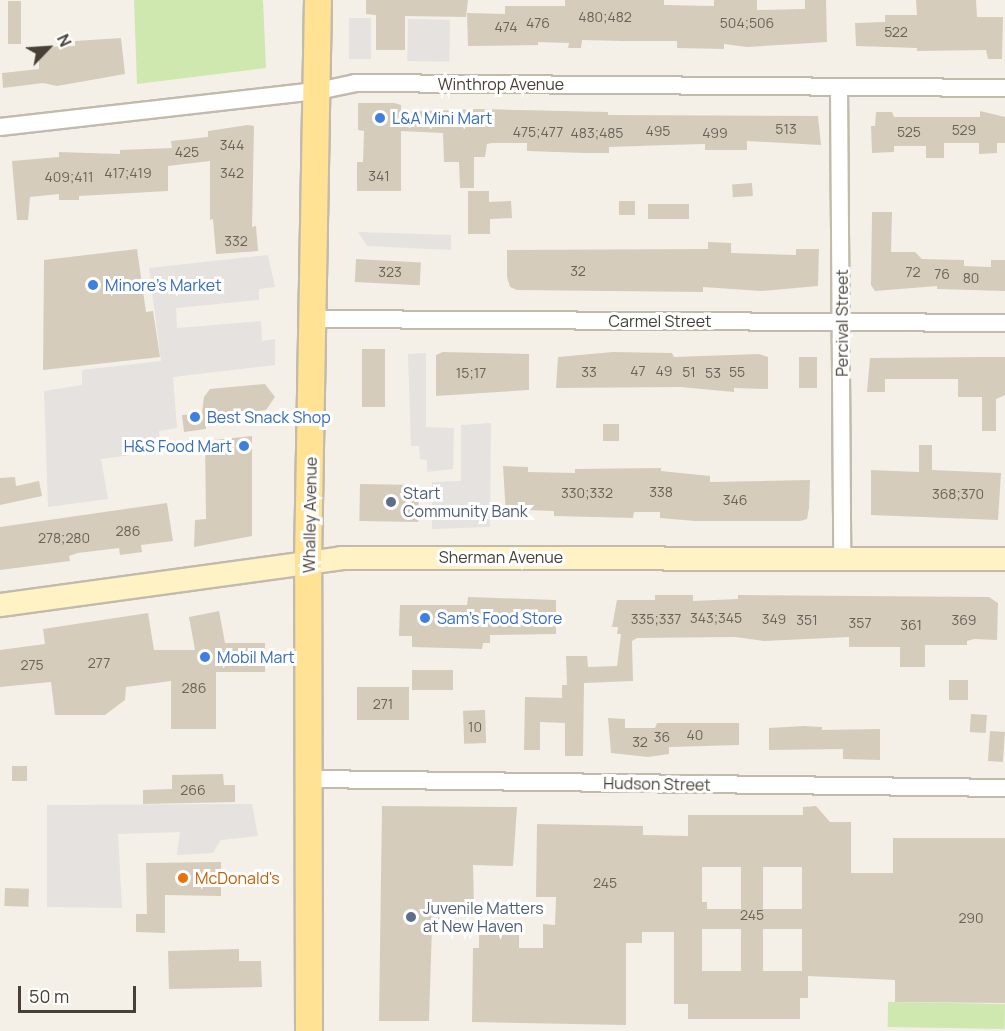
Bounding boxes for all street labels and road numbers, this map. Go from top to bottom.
street label: Winthrop Avenue [438,74,564,94]
street label: Percival Street [832,269,852,377]
street label: Carmel Street [609,311,711,331]
street label: Whalley Avenue [299,457,321,573]
street label: Sherman Avenue [439,547,563,567]
street label: Hudson Street [603,773,711,795]

